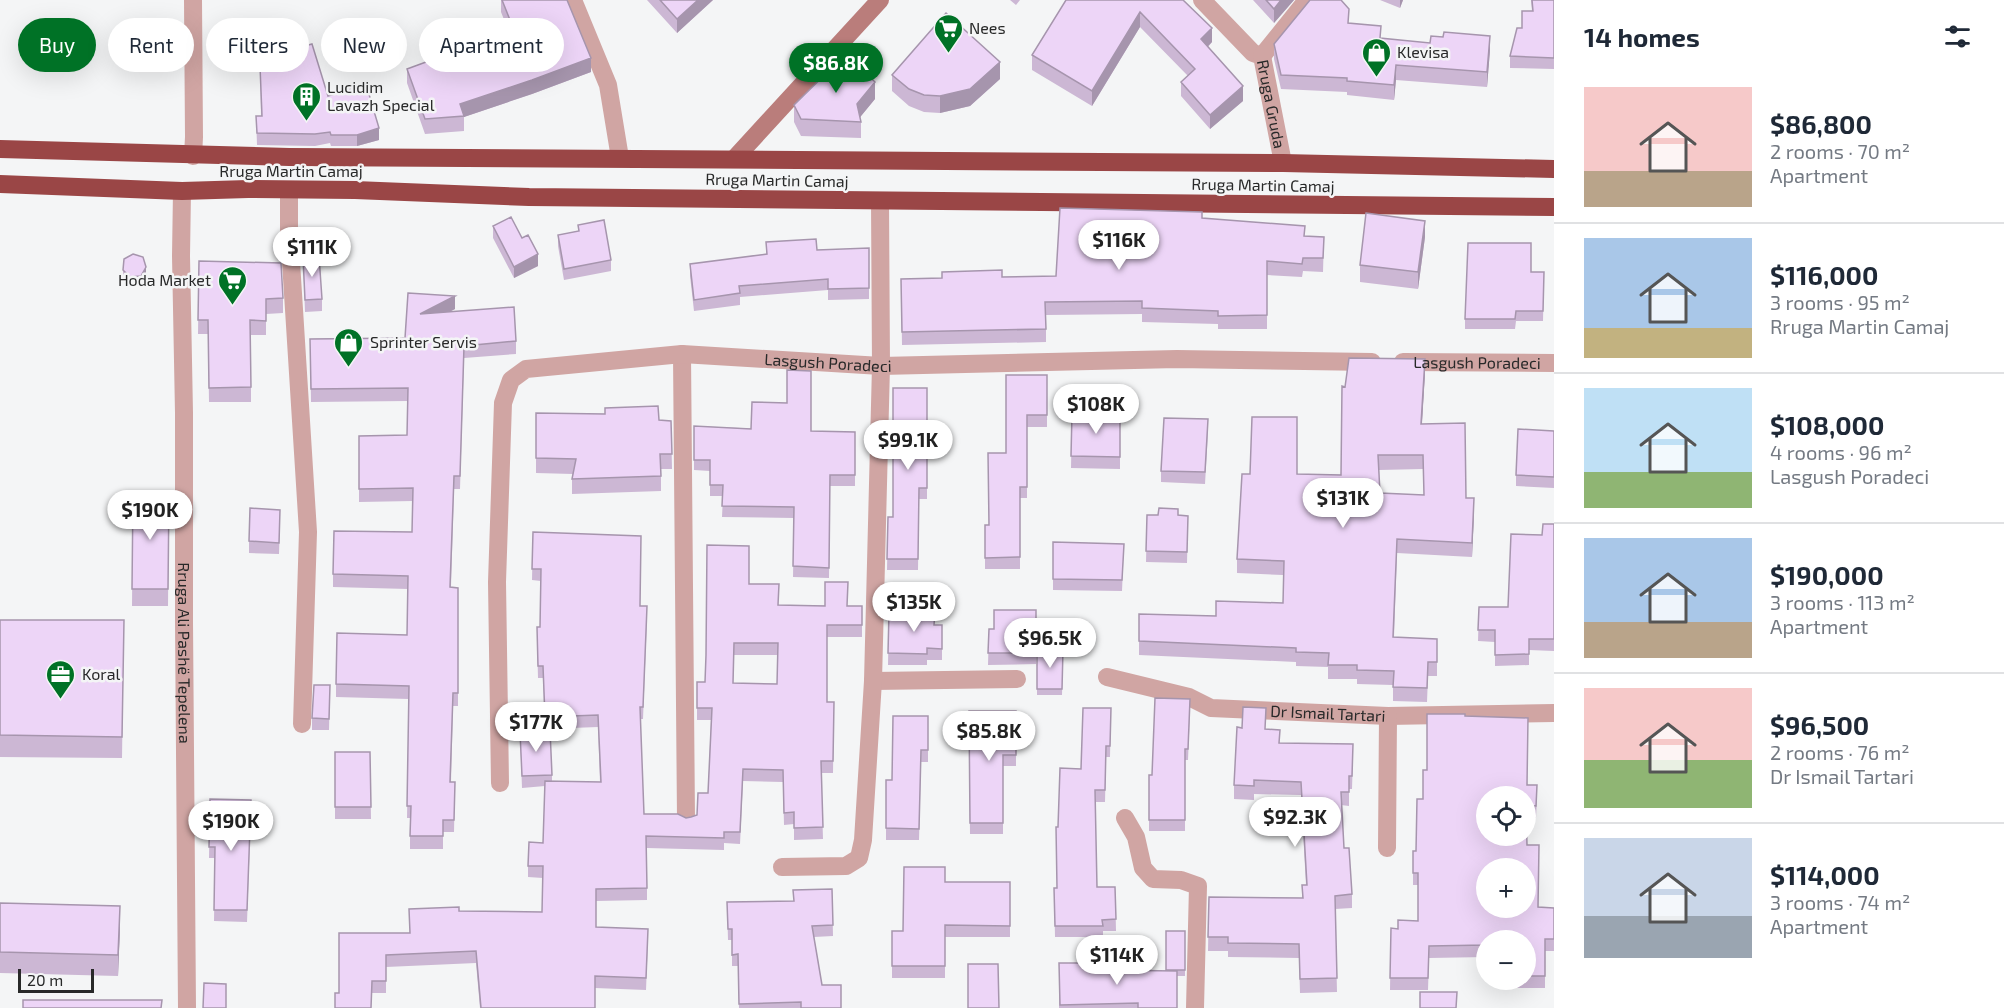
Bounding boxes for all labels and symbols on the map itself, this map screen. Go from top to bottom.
supermarket icon: Nees [932,12,964,54]
place label: Nees [969,18,1006,37]
shop icon: Klevisa [1360,36,1392,78]
place label: Klevisa [1397,42,1449,61]
pin: $86.8K [787,43,885,94]
street label: Rruga Gruda [1254,58,1290,150]
place label: Lucidim Lavazh Special [327,77,435,114]
building icon: Lucidim Lavazh Special [290,80,322,122]
street label: Rruga Martin Camaj [219,161,363,181]
street label: Rruga Martin Camaj [705,169,849,191]
street label: Rruga Martin Camaj [1191,174,1335,196]
pin: $116K [1077,220,1161,271]
pin: $111K [270,227,354,278]
supermarket icon: Hoda Market [216,264,248,306]
place label: Hoda Market [118,270,211,289]
shop icon: Sprinter Servis [333,326,365,368]
place label: Sprinter Servis [370,332,477,351]
street label: Lasgush Poradeci [764,349,892,375]
street label: Lasgush Poradeci [1413,352,1541,372]
pin: $108K [1054,384,1138,435]
pin: $99.1K [859,420,957,471]
pin: $131K [1301,478,1385,529]
pin: $190K [108,490,192,541]
street label: Rruga Ali Pashë Tepelena [175,562,195,744]
pin: $135K [872,582,956,633]
pin: $96.5K [1001,618,1099,669]
office icon: Koral [45,658,77,700]
place label: Koral [82,664,121,683]
street label: Dr Ismail Tartari [1270,701,1386,725]
pin: $177K [494,702,578,753]
pin: $85.8K [940,711,1038,762]
pin: $92.3K [1246,797,1344,848]
pin: $190K [189,801,273,852]
pin: $114K [1075,935,1159,986]
scale bar [18,966,94,994]

